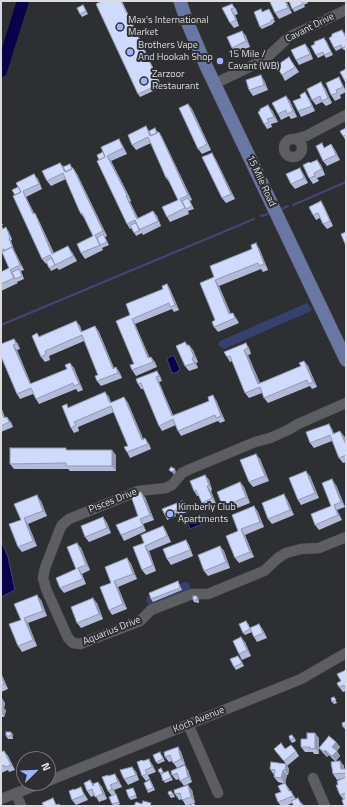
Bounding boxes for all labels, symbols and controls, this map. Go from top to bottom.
street label: Cavant Drive [284,11,336,45]
place label: Max's International Market [128,15,209,38]
marker: Max's International Market [115,22,125,32]
place label: Brothers Vape And Hookah Shop [138,40,213,64]
marker: Brothers Vape And Hookah Shop [125,47,135,57]
place label: 15 Mile / Cavant (WB) [228,49,279,72]
marker: 15 Mile / Cavant (WB) [215,56,225,66]
place label: Zarzoor Restaurant [152,69,199,92]
marker: Zarzoor Restaurant [139,76,149,86]
street label: 15 Mile Road [244,153,278,209]
street label: Pisces Drive [87,486,139,516]
place label: Kimberly Club Apartments [178,502,236,526]
marker: Kimberly Club Apartments [165,509,175,519]
street label: Aquarius Drive [81,614,143,648]
street label: Koch Avenue [172,704,226,736]
north arrow [16,751,56,791]
text: N [37,760,55,773]

